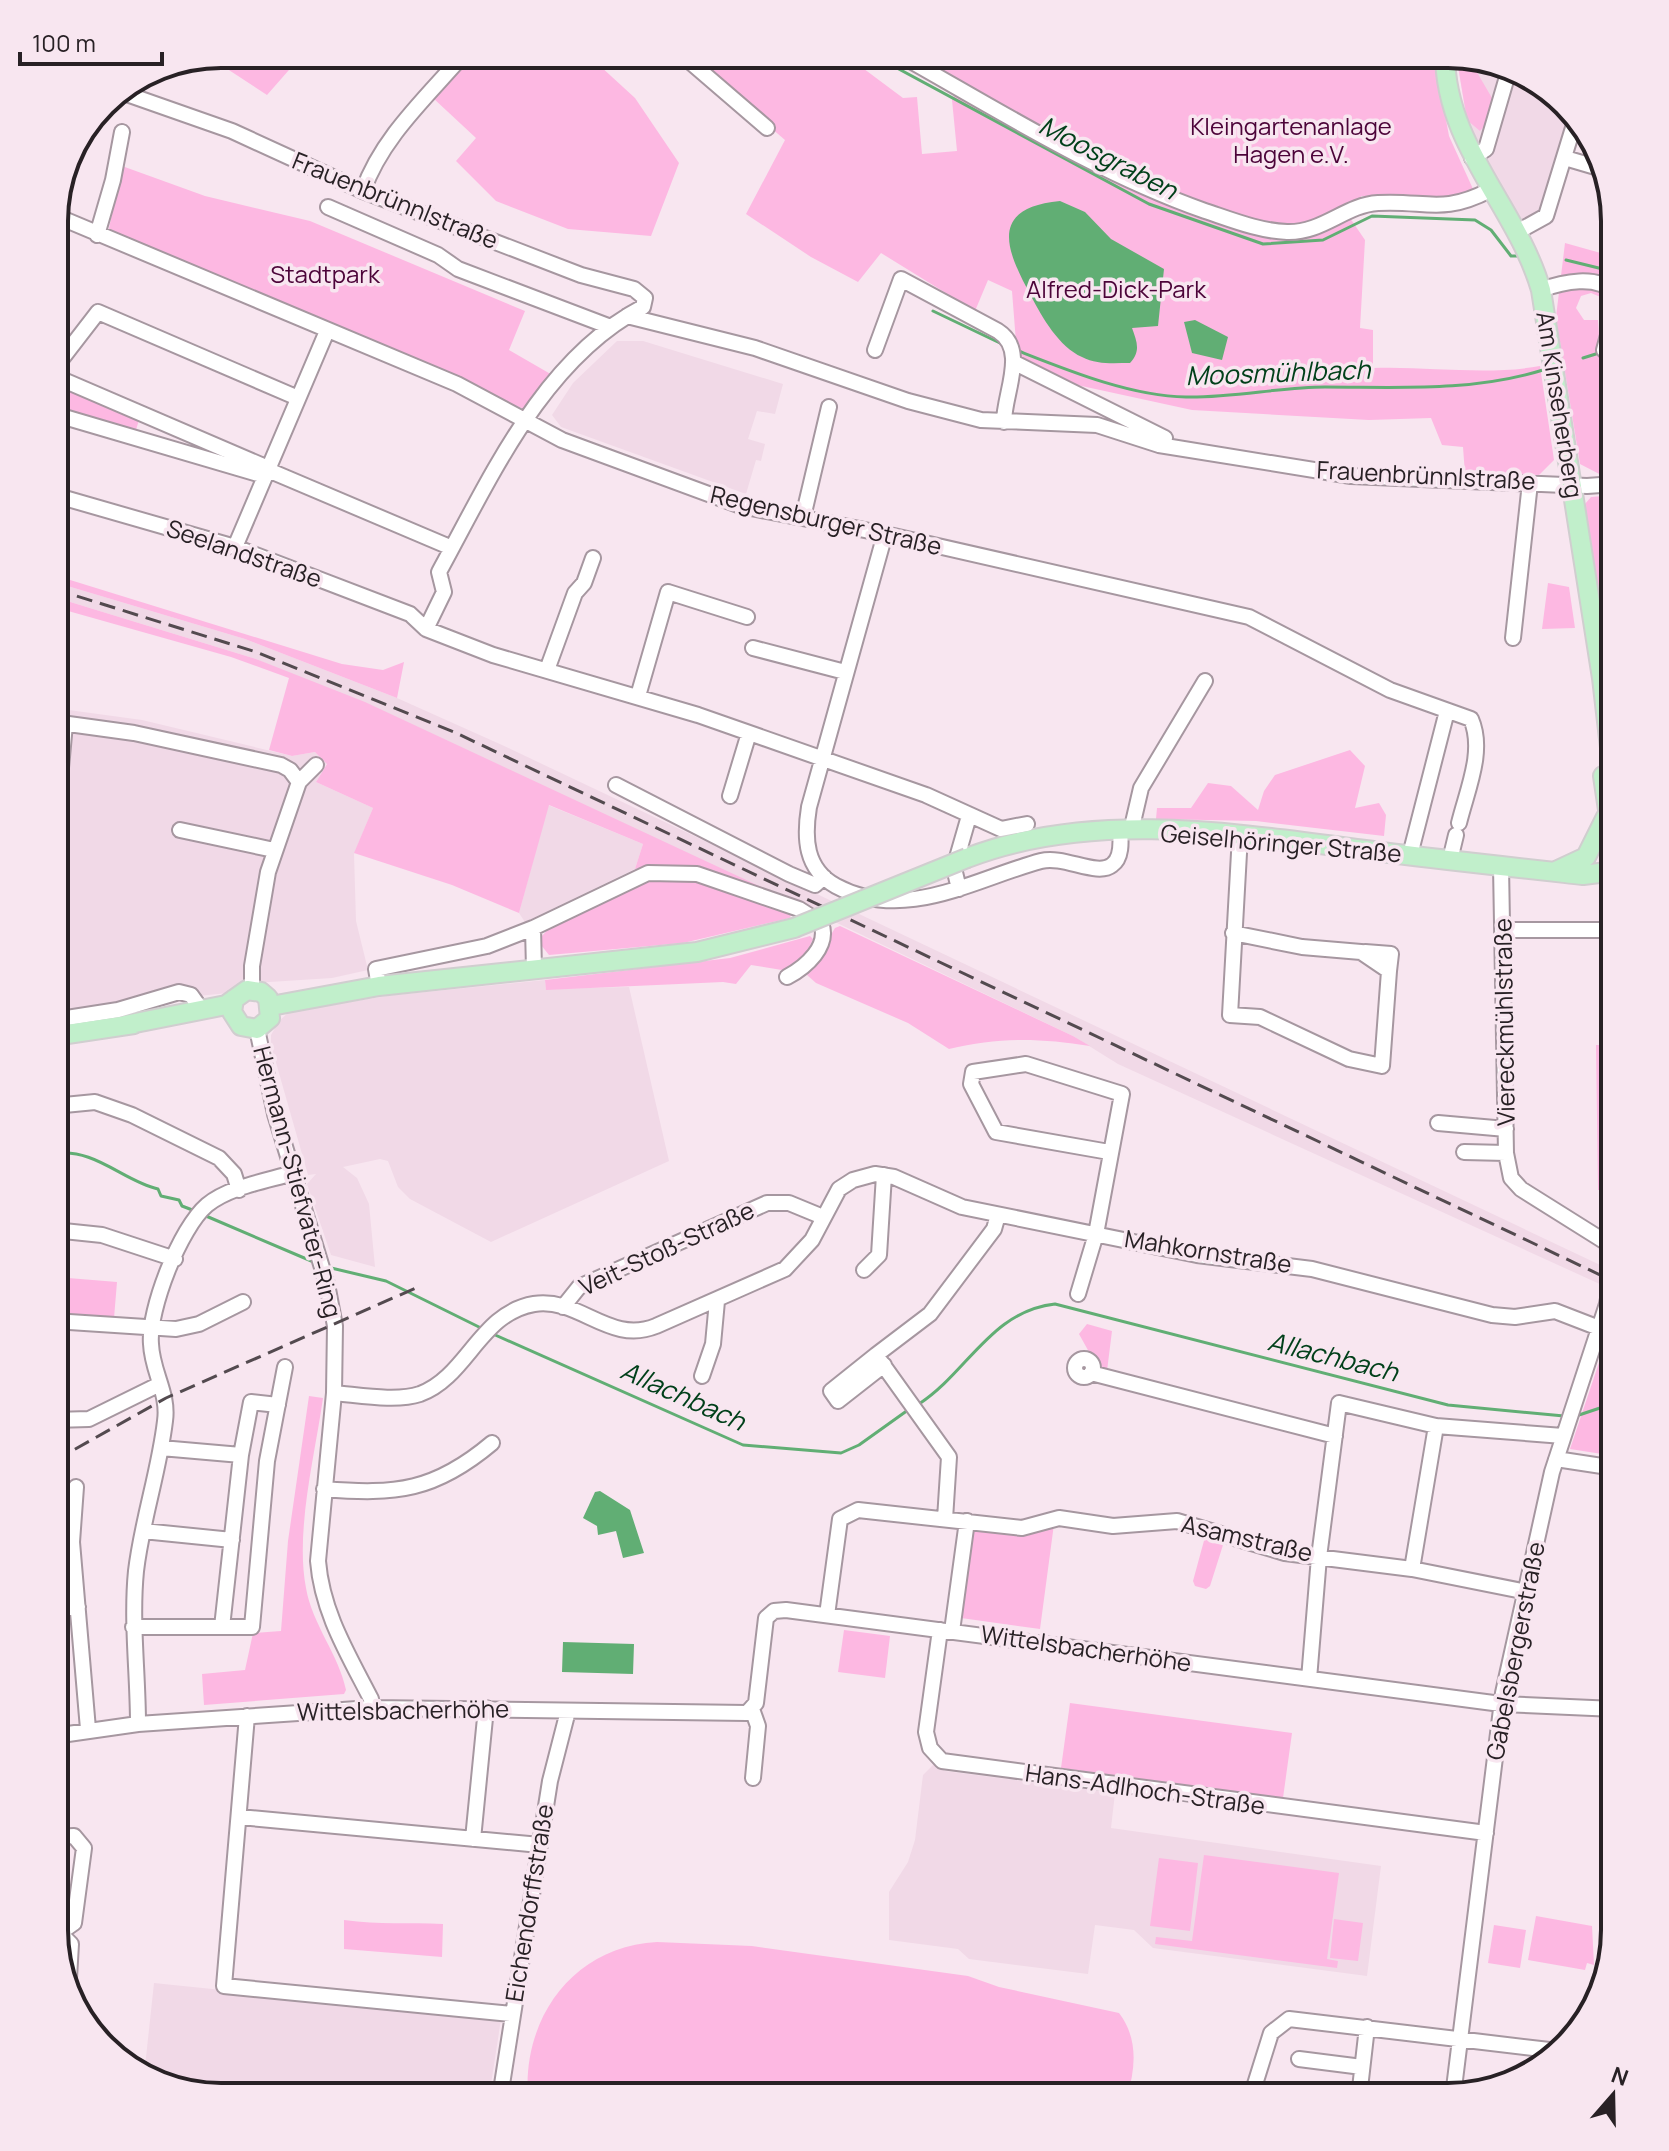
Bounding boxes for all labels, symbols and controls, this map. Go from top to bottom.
scale bar [20,16,162,66]
text: 100 m [32,26,96,59]
water label: Moosgraben [1033,107,1185,208]
park label: Kleingartenanlage Hagen e.V. [1190,109,1392,170]
street label: Frauenbrünnlstraße [288,143,503,256]
park label: Stadtpark [270,257,381,290]
park label: Alfred-Dick-Park [1026,272,1207,305]
street label: Am Kinseherberg [1529,309,1592,501]
water label: Moosmühlbach [1185,351,1372,393]
street label: Frauenbrünnlstraße [1316,452,1536,497]
street label: Regensburger Straße [707,477,945,562]
street label: Seelandstraße [162,511,327,595]
street label: Geiselhöringer Straße [1159,816,1403,869]
street label: Viereckmühlstraße [1485,918,1522,1126]
street label: Hermann-Stiefvater-Ring [246,1042,351,1321]
street label: Veit-Stoß-Straße [574,1193,759,1303]
street label: Mahkornstraße [1122,1221,1294,1280]
water label: Allachbach [1265,1323,1403,1390]
water label: Allachbach [616,1352,753,1439]
street label: Asamstraße [1179,1506,1316,1569]
street label: Gabelsbergerstraße [1477,1539,1552,1763]
street label: Wittelsbacherhöhe [979,1616,1194,1679]
street label: Wittelsbacherhöhe [297,1691,509,1728]
street label: Hans-Adlhoch-Straße [1023,1755,1267,1822]
street label: Eichendorffstraße [497,1802,560,2004]
north arrow [1573,2055,1653,2135]
text: N [1607,2059,1632,2093]

